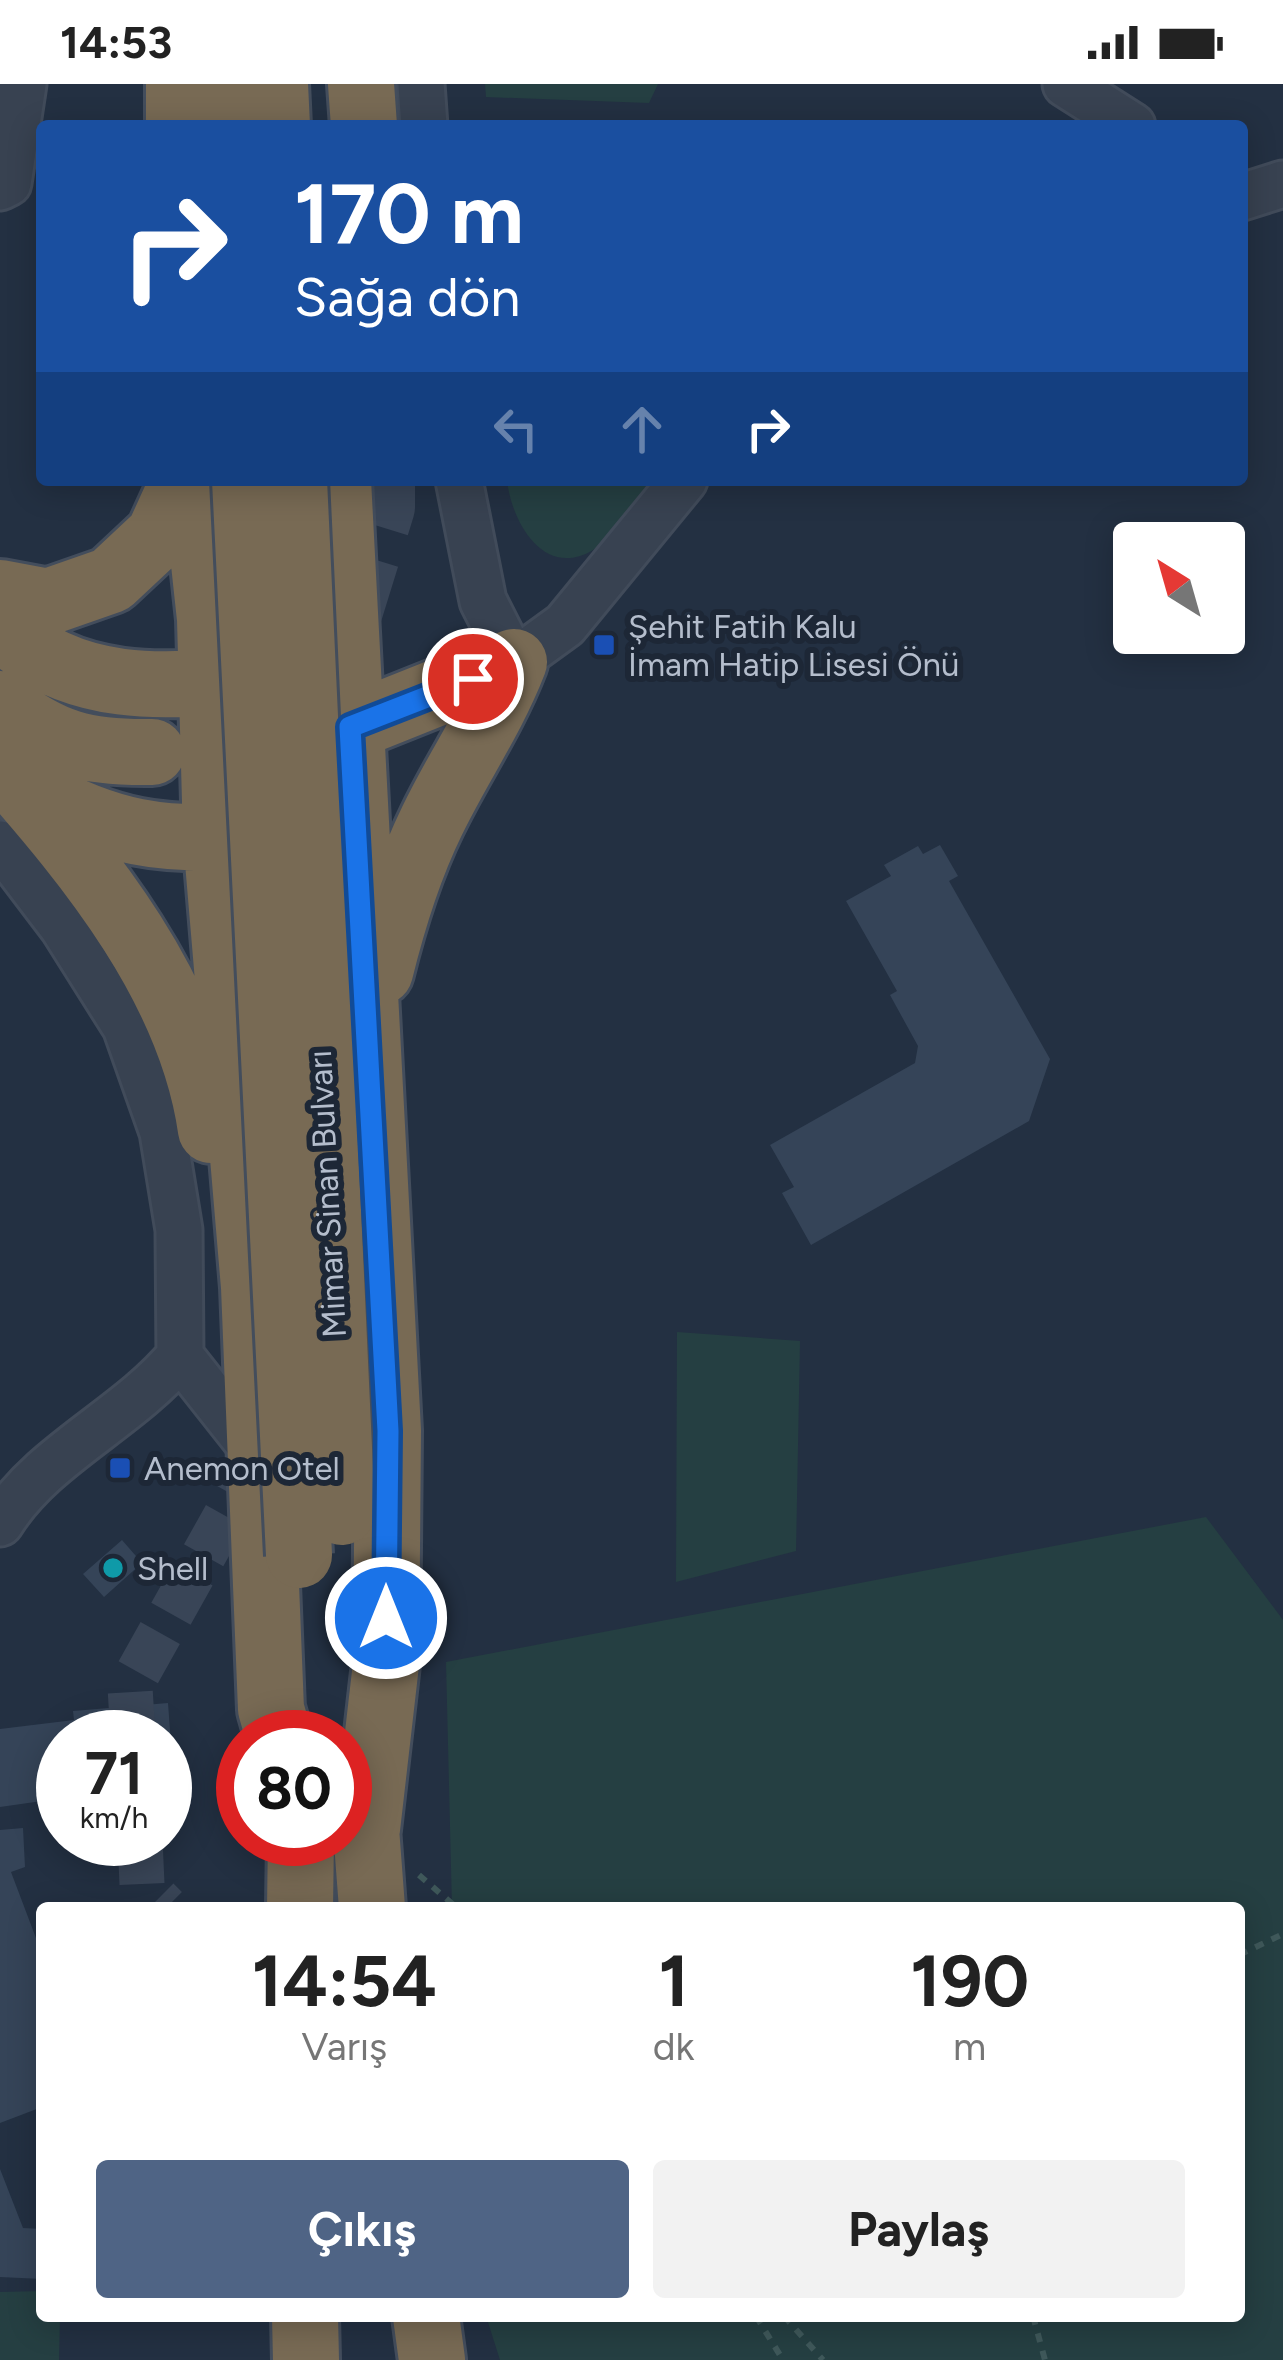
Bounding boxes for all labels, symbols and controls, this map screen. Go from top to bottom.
text: 14:53 [60,15,172,69]
text: 170 m [294,163,524,264]
icon: right [96,168,252,324]
text: Sağa dön [294,265,520,330]
icon: left [483,396,549,462]
icon: ahead [609,396,675,462]
icon: right [735,396,801,462]
north arrow [1113,522,1245,654]
map controls [1113,522,1245,654]
place label: Şehit Fatih Kalu İmam Hatip Lisesi Önü [628,607,959,684]
pin [422,628,524,730]
marker: Şehit Fatih Kalu İmam Hatip Lisesi Önü [591,632,617,658]
icon: arrive [440,646,506,712]
street label: Mimar Sinan Bulvarı [300,1049,354,1339]
place label: Anemon Otel [144,1449,340,1488]
marker: Anemon Otel [107,1455,133,1481]
place label: Shell [137,1549,208,1588]
marker: Shell [100,1555,126,1581]
position arrow [323,1555,449,1681]
speed limit sign: 80 [216,1710,372,1866]
text: 71 [85,1737,143,1809]
text: km/h [80,1799,148,1836]
text: 14:54 [252,1938,437,2024]
text: 1 [658,1938,689,2024]
text: 190 [910,1938,1029,2024]
text: Varış [301,2023,387,2070]
text: dk [653,2023,694,2070]
text: m [953,2023,986,2070]
button: Çıkış [96,2160,629,2298]
button: Paylaş [653,2160,1185,2298]

